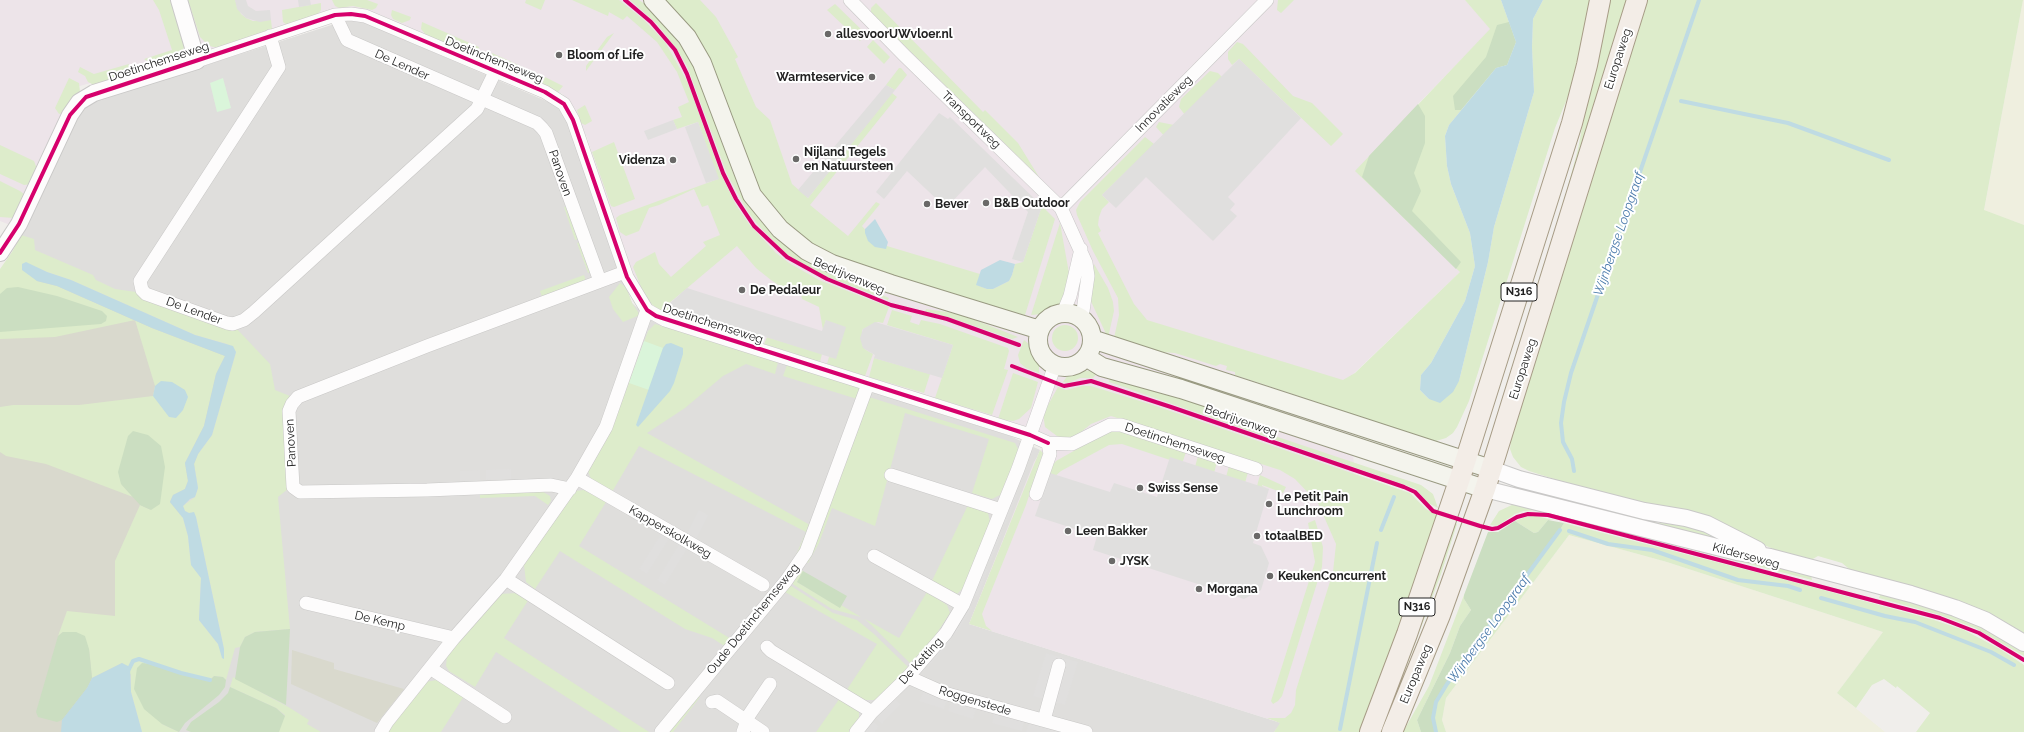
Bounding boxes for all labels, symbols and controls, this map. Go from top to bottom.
place label: allesvoorUWvloer.nl [836,27,953,41]
street label: Europaweg [1601,27,1635,91]
marker: allesvoorUWvloer.nl [823,29,833,39]
street label: Doetinchemseweg [443,34,545,86]
street label: Doetinchemseweg [107,39,211,85]
street label: De Lender [372,47,432,83]
place label: Bloom of Life [567,48,644,62]
marker: Bloom of Life [554,50,564,60]
place label: Warmteservice [776,70,864,84]
marker: Warmteservice [867,72,877,82]
street label: Innovatieweg [1133,73,1195,135]
street label: Transportweg [938,88,1004,152]
place label: Nijland Tegels en Natuursteen [804,145,893,173]
street label: Panoven [545,148,575,198]
place label: Videnza [619,153,665,167]
marker: Nijland Tegels en Natuursteen [791,154,801,164]
marker: Videnza [668,155,678,165]
water label: Wijnbergse Loopgraaf [1590,170,1648,298]
place label: B&B Outdoor [994,196,1070,210]
place label: Bever [935,197,968,211]
marker: B&B Outdoor [981,198,991,208]
marker: Bever [922,199,932,209]
street label: Bedrijvenweg [811,255,887,297]
place label: De Pedaleur [750,283,821,297]
road number: N316 [1501,283,1537,301]
marker: De Pedaleur [737,285,747,295]
street label: De Lender [164,294,224,328]
street label: Doetinchemseweg [661,301,765,347]
street label: Europaweg [1506,337,1540,401]
street label: Bedrijvenweg [1203,402,1279,440]
street label: Panoven [283,419,299,467]
street label: Doetinchemseweg [1123,420,1227,466]
place label: Swiss Sense [1148,481,1218,495]
marker: Swiss Sense [1135,483,1145,493]
place label: Le Petit Pain Lunchroom [1277,490,1348,518]
marker: Le Petit Pain Lunchroom [1264,499,1274,509]
street label: Kapperskolkweg [626,503,714,561]
place label: Leen Bakker [1076,524,1147,538]
marker: Leen Bakker [1063,526,1073,536]
place label: totaalBED [1265,529,1323,543]
marker: totaalBED [1252,531,1262,541]
street label: Kilderseweg [1711,540,1781,572]
place label: JYSK [1120,554,1149,568]
marker: JYSK [1107,556,1117,566]
street label: Oude Doetinchemseweg [704,561,802,677]
place label: KeukenConcurrent [1278,569,1386,583]
marker: KeukenConcurrent [1265,571,1275,581]
water label: Wijnbergse Loopgraaf [1444,572,1534,686]
place label: Morgana [1207,582,1258,596]
marker: Morgana [1194,584,1204,594]
road number: N316 [1399,598,1435,616]
street label: De Kemp [353,608,407,634]
street label: De Ketting [896,635,946,687]
street label: Europaweg [1397,642,1435,706]
street label: Roggenstede [937,683,1013,719]

